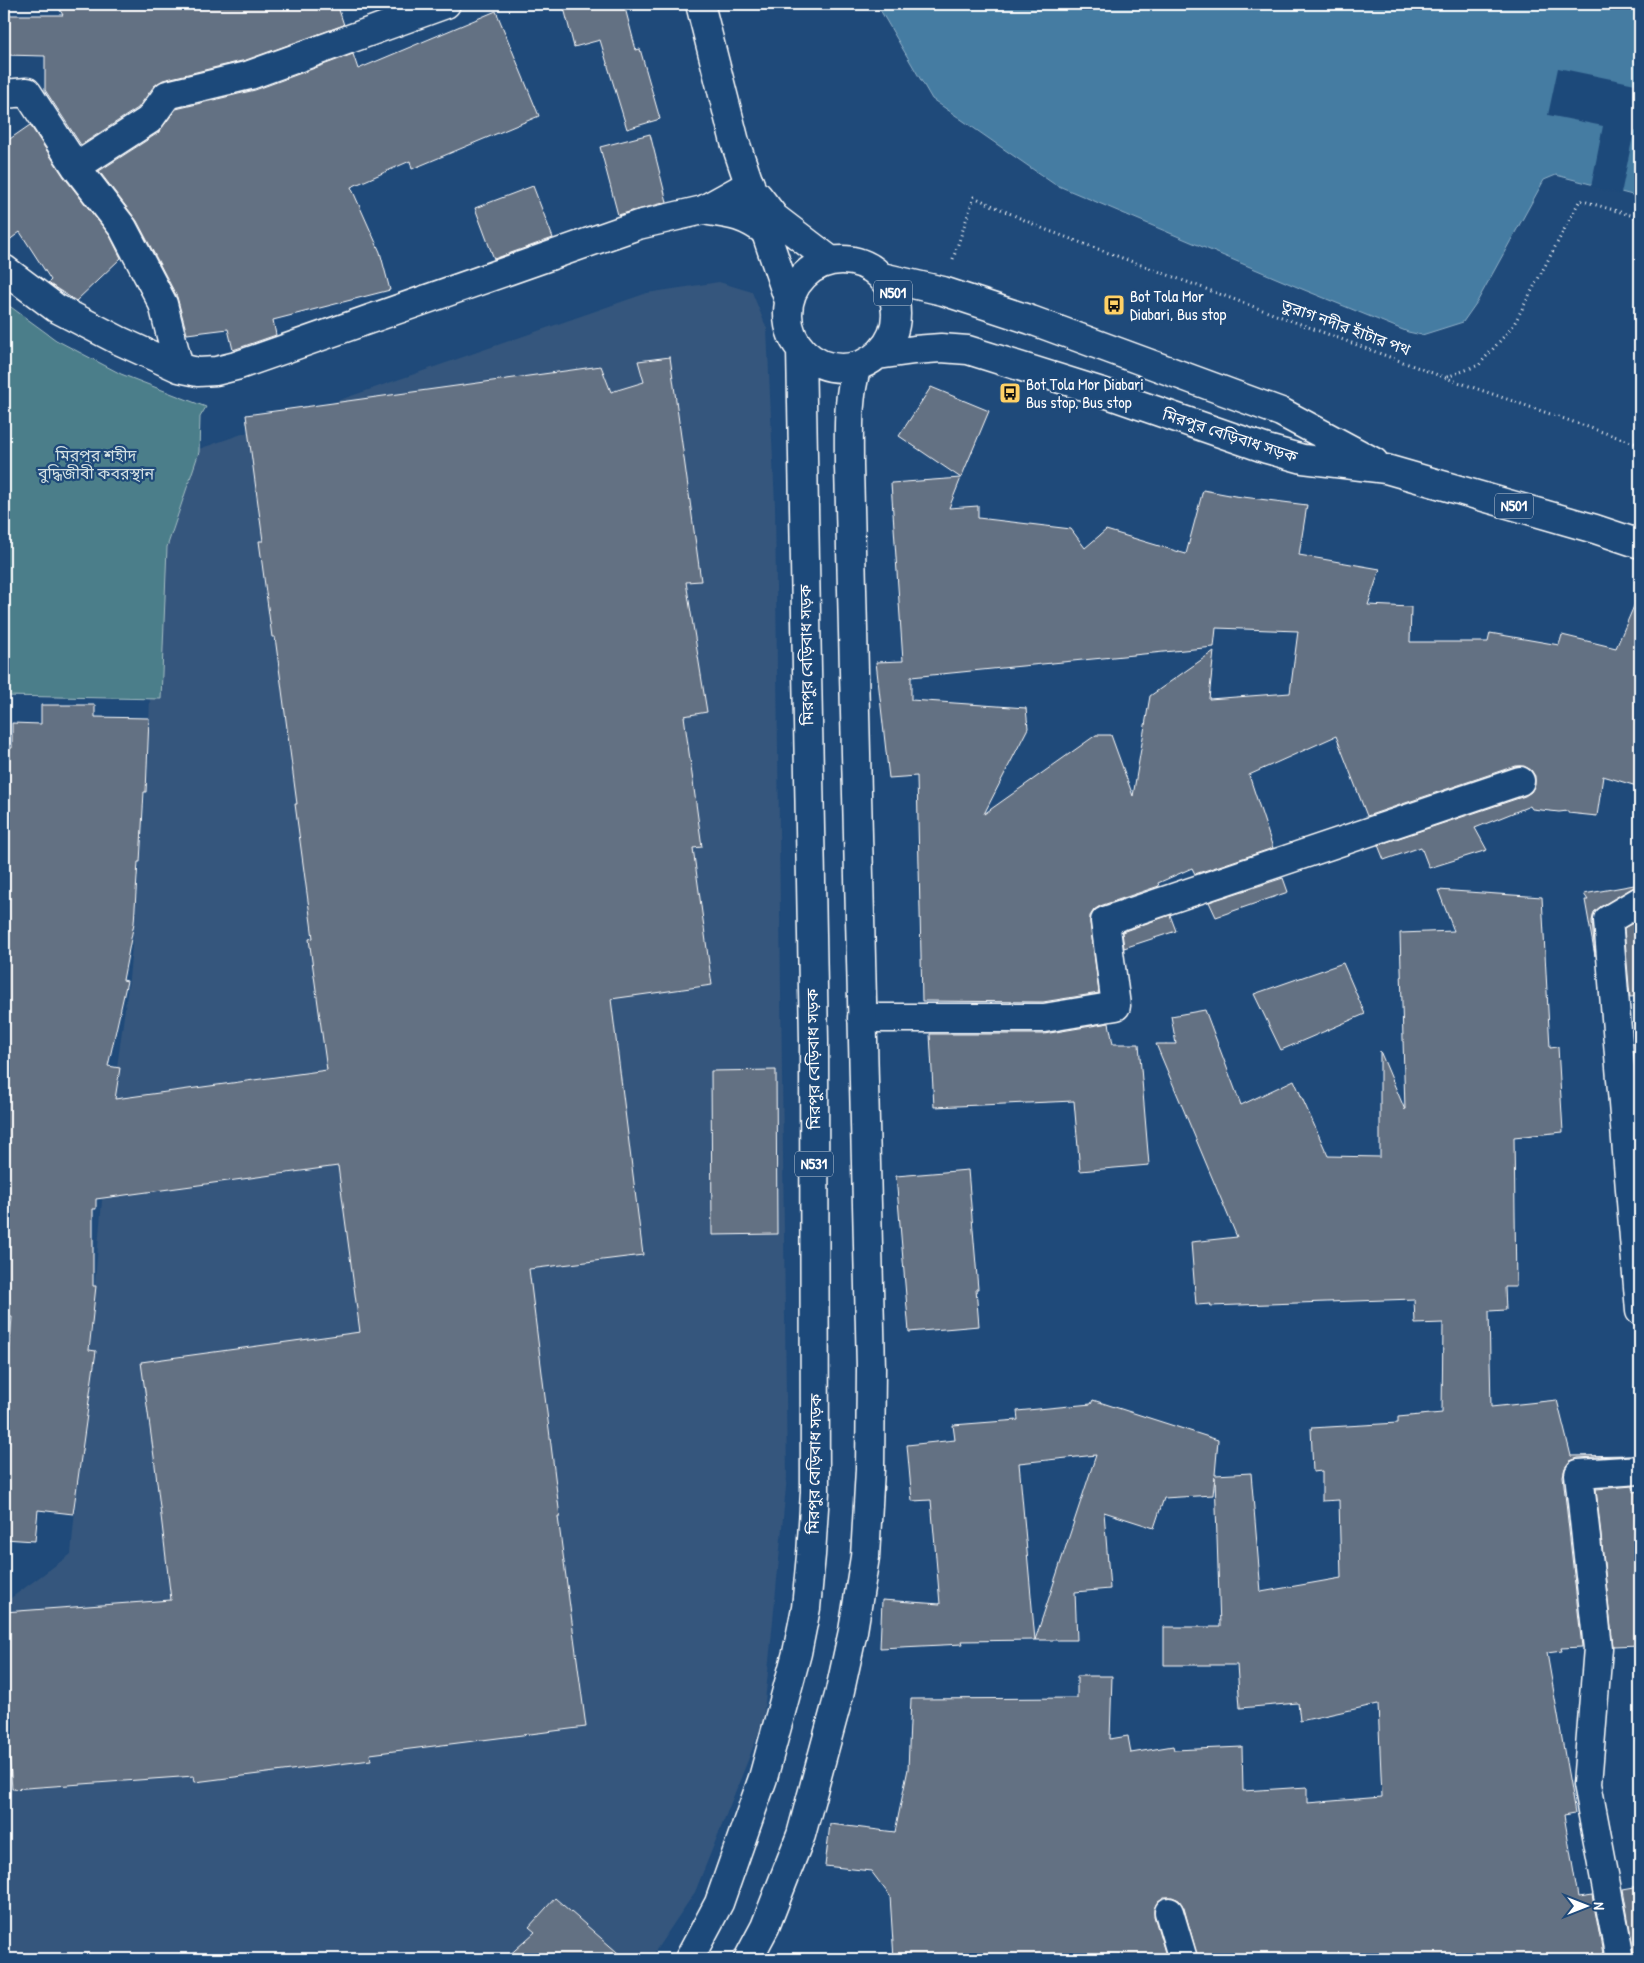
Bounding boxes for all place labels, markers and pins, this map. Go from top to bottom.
place label: Bot Tola Mor Diabari, Bus stop [1130,285,1226,325]
bus stop icon: Bot Tola Mor Diabari, Bus stop [1102,293,1126,317]
place label: Bot Tola Mor Diabari Bus stop, Bus stop [1026,373,1144,413]
bus stop icon: Bot Tola Mor Diabari Bus stop, Bus stop [998,381,1022,405]

